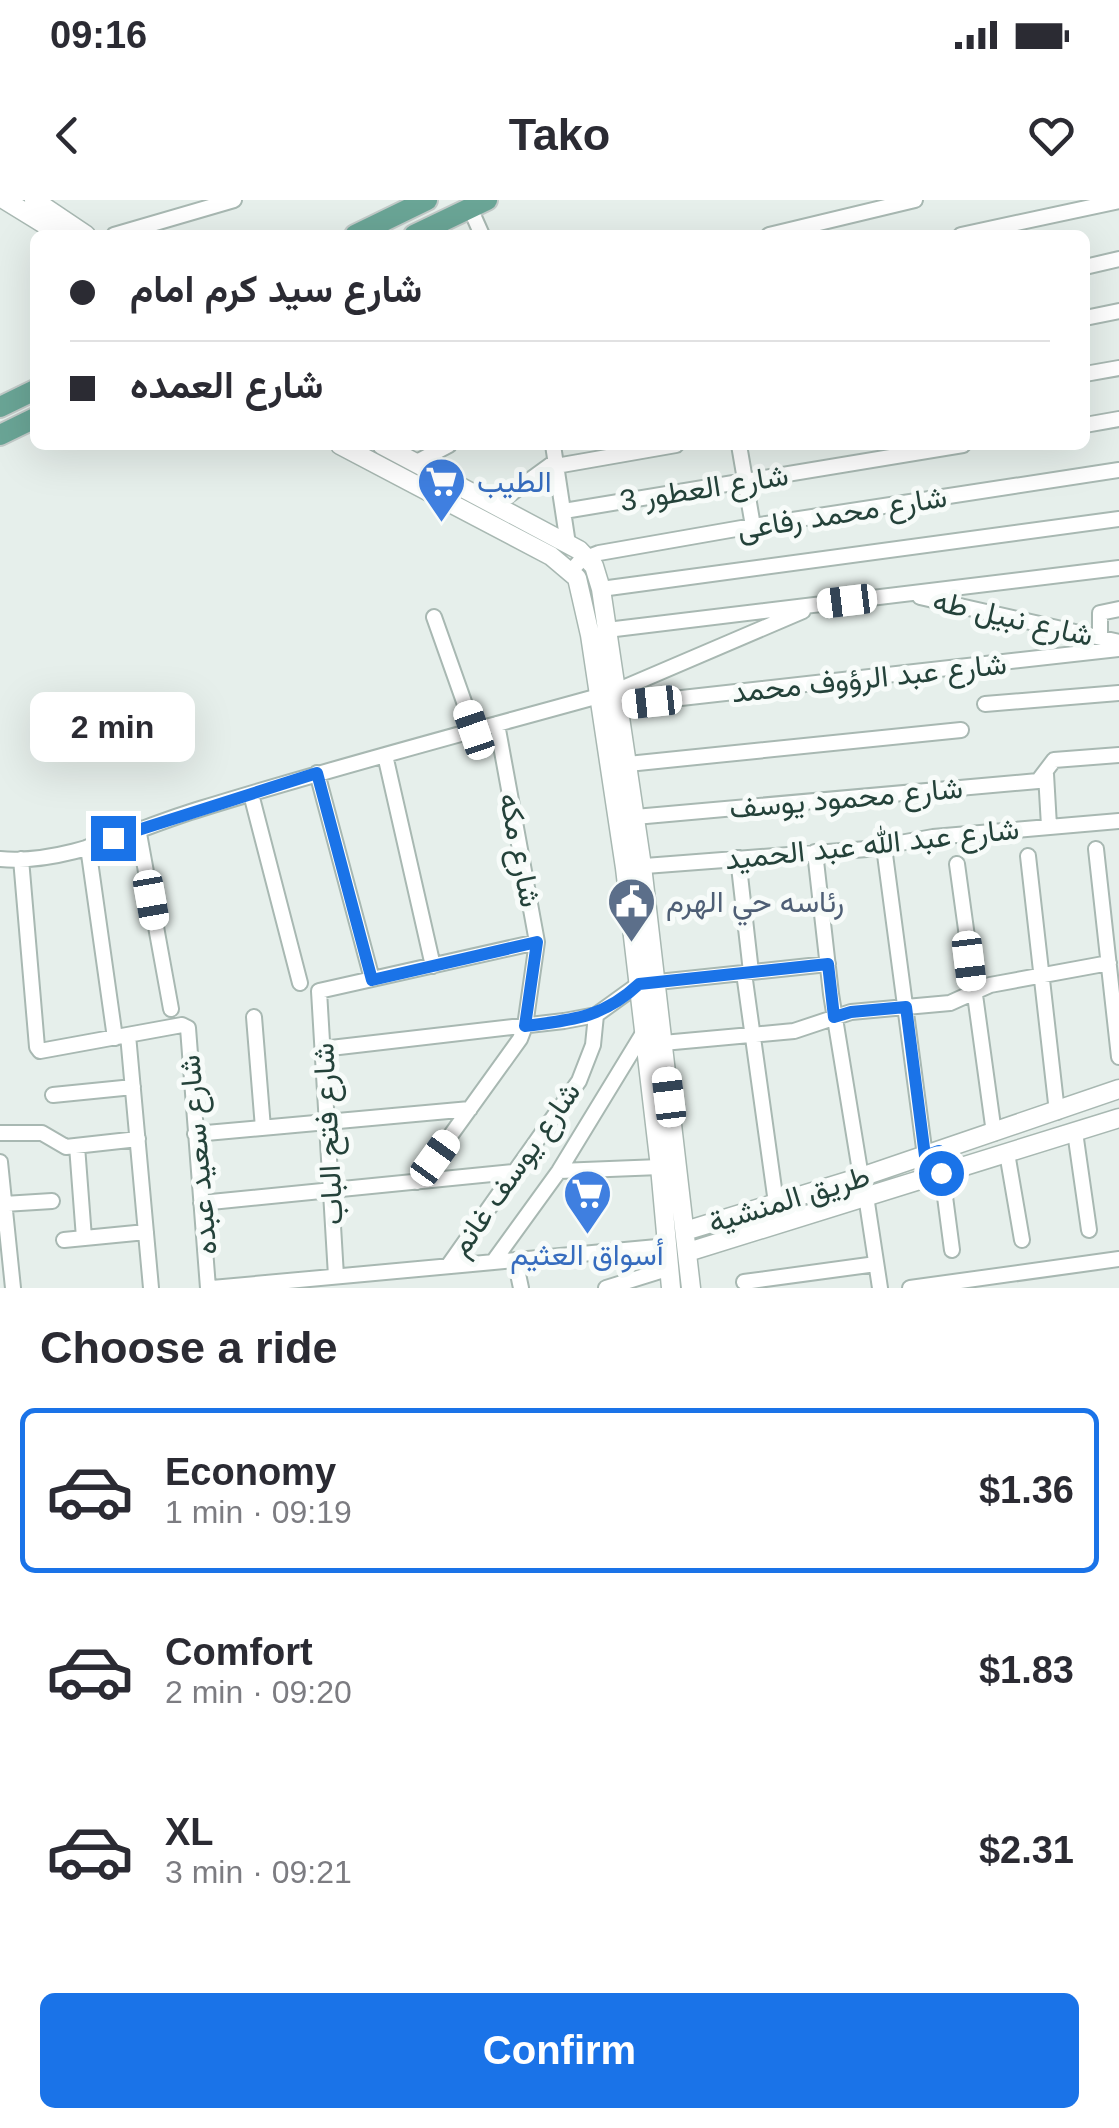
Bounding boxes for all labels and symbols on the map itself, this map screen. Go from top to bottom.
supermarket icon: الطيب [416,456,468,524]
street label: شارع العطور 3 [617,458,791,521]
place label: الطيب [477,465,552,499]
street label: شارع محمد رفاعى [735,480,950,549]
car [815,582,879,620]
street label: شارع نبيل طه [929,583,1096,656]
street label: شارع عبد الرؤوف محمد [730,647,1009,712]
car [621,684,683,720]
callout: 2 min [31,693,196,763]
car [450,697,498,763]
street label: شارع محمود يوسف [728,771,964,828]
street label: شارع مكه [489,790,548,911]
street label: شارع عبد الله عبد الحميد [723,811,1021,879]
route end [91,816,136,861]
car [131,868,171,932]
public building icon: رئاسه حي الهرم [605,876,657,944]
place label: رئاسه حي الهرم [666,885,844,926]
car [950,929,988,993]
street label: شارع فتح الباب [306,1042,353,1226]
street label: شارع سعيد عبده [172,1053,227,1256]
car [650,1065,688,1129]
street label: شارع يوسف غانم [443,1076,590,1264]
car [405,1125,465,1191]
route start [919,1151,964,1196]
street label: طريق المنشية [704,1158,874,1241]
supermarket icon: أسواق العثيم [561,1168,613,1236]
place label: أسواق العثيم [510,1238,664,1274]

